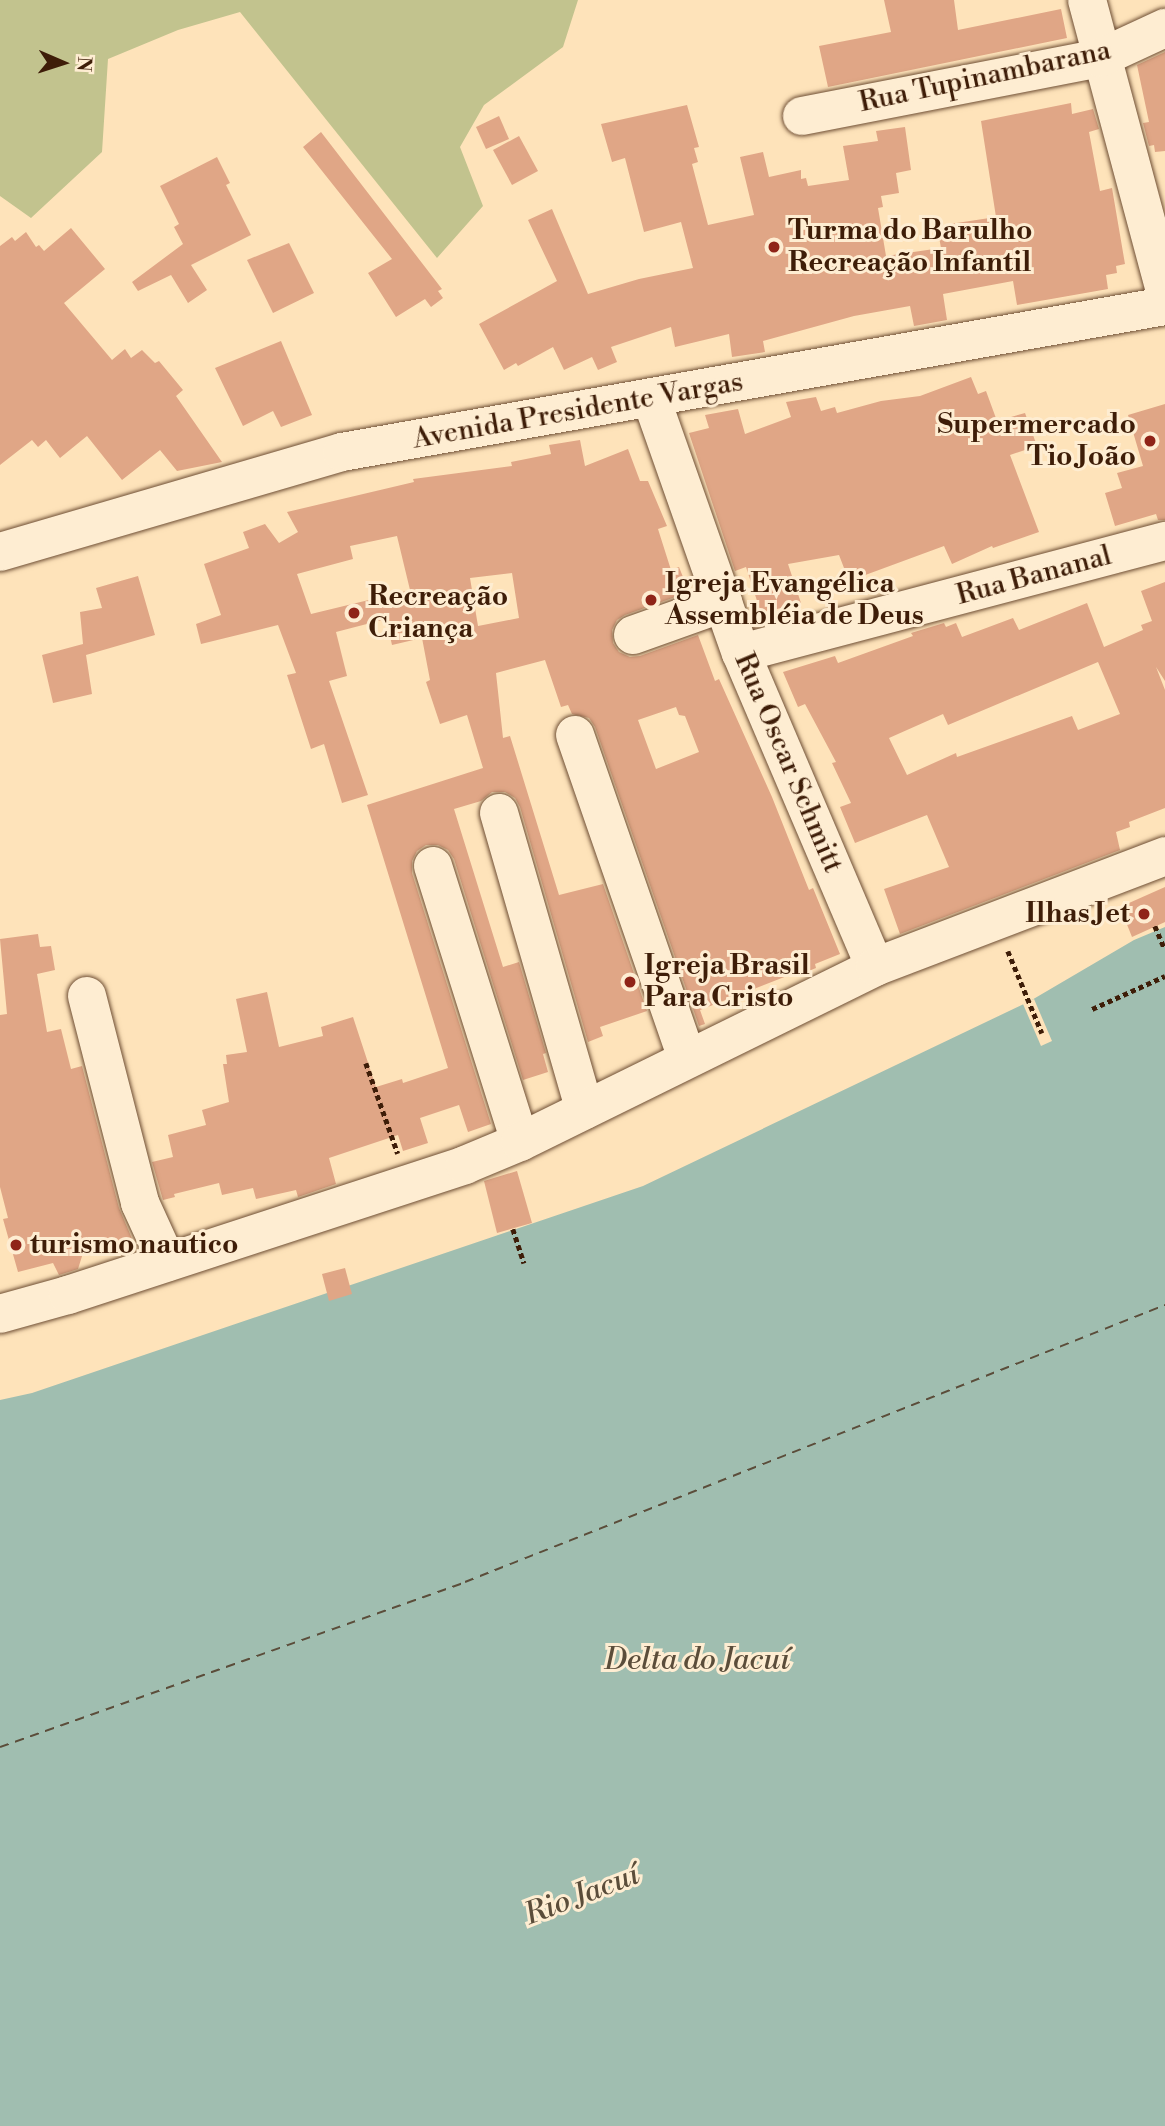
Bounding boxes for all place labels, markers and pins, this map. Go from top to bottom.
place label: Turma do Barulho Recreação Infantil [788,214,1032,280]
marker: Turma do Barulho Recreação Infantil [766,239,782,255]
place label: Supermercado Tio João [937,408,1136,474]
marker: Supermercado Tio João [1142,433,1158,449]
place label: Igreja Evangélica Assembléia de Deus [665,567,924,633]
place label: Recreação Criança [368,580,508,646]
marker: Igreja Evangélica Assembléia de Deus [643,592,659,608]
marker: Recreação Criança [346,605,362,621]
place label: Ilhas Jet [1025,897,1130,931]
marker: Ilhas Jet [1136,906,1152,922]
place label: Igreja Brasil Para Cristo [644,949,810,1015]
marker: Igreja Brasil Para Cristo [622,974,638,990]
place label: turismo nautico [30,1228,238,1262]
marker: turismo nautico [8,1237,24,1253]

